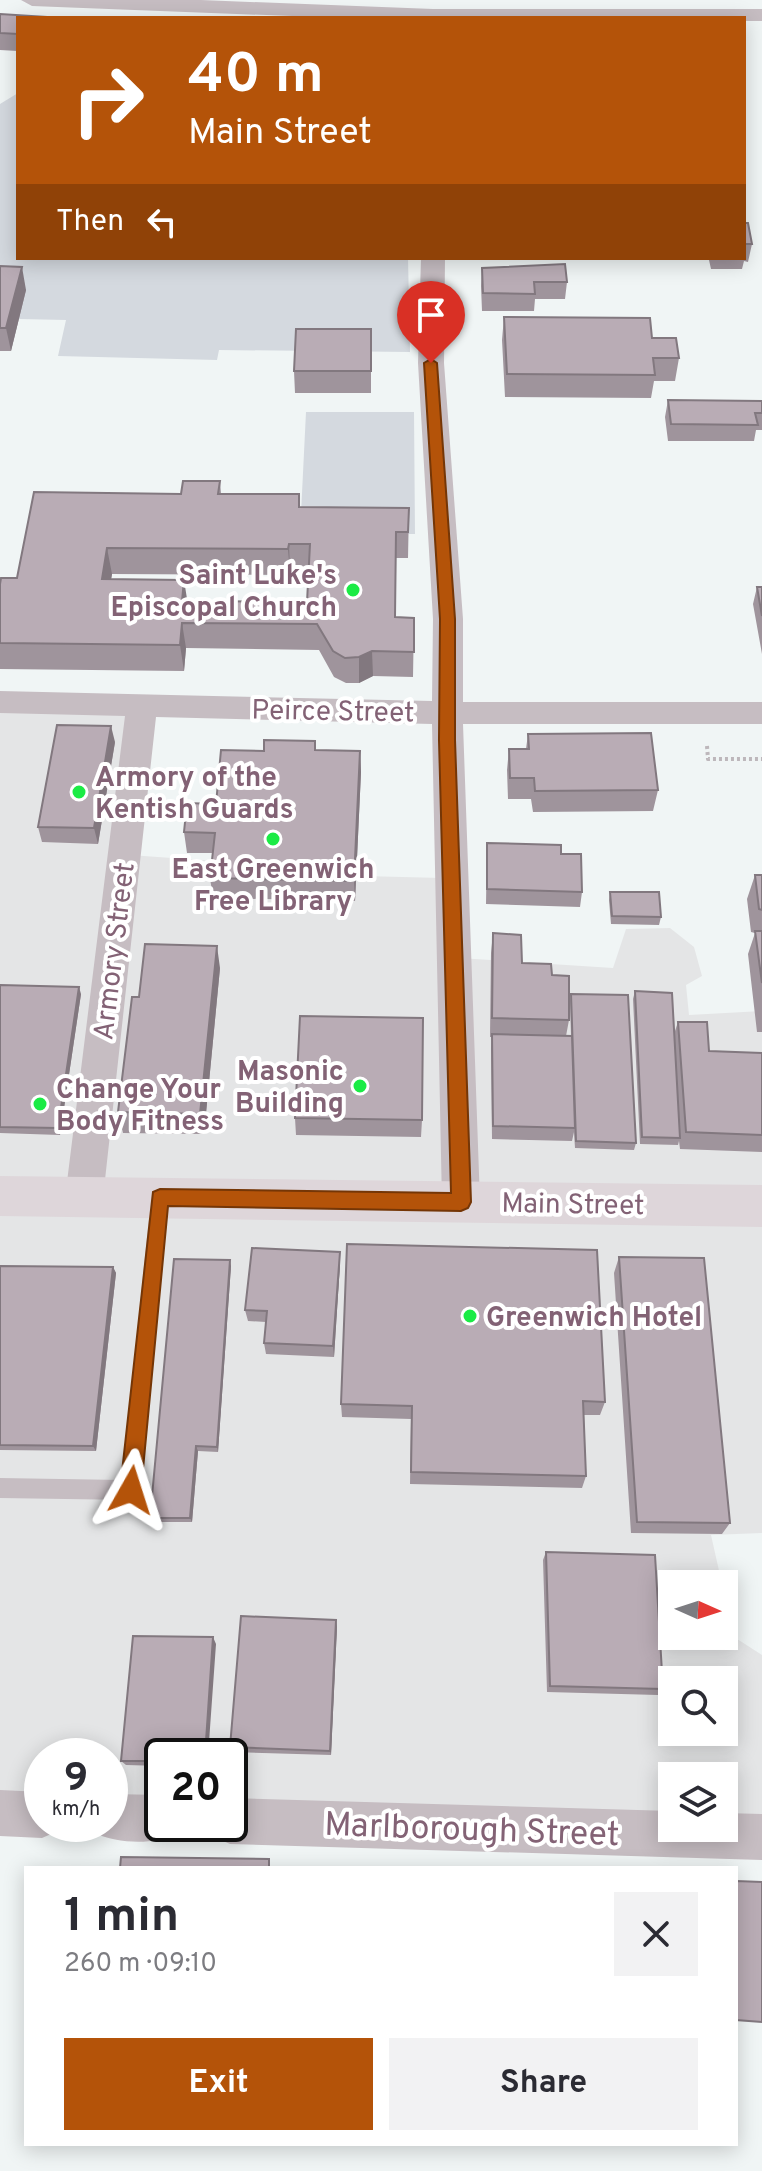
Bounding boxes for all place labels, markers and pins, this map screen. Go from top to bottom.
pin [397,281,465,363]
place label: Saint Luke's Episcopal Church [111,559,337,627]
marker: Saint Luke's Episcopal Church [344,581,362,599]
place label: Armory of the Kentish Guards [95,761,294,829]
marker: Armory of the Kentish Guards [70,783,88,801]
marker: East Greenwich Free Library [264,830,282,848]
place label: East Greenwich Free Library [171,853,375,921]
place label: Masonic Building [235,1055,344,1123]
place label: Change Your Body Fitness [56,1073,224,1141]
marker: Masonic Building [351,1077,369,1095]
marker: Change Your Body Fitness [31,1095,49,1113]
place label: Greenwich Hotel [486,1301,702,1337]
marker: Greenwich Hotel [461,1307,479,1325]

